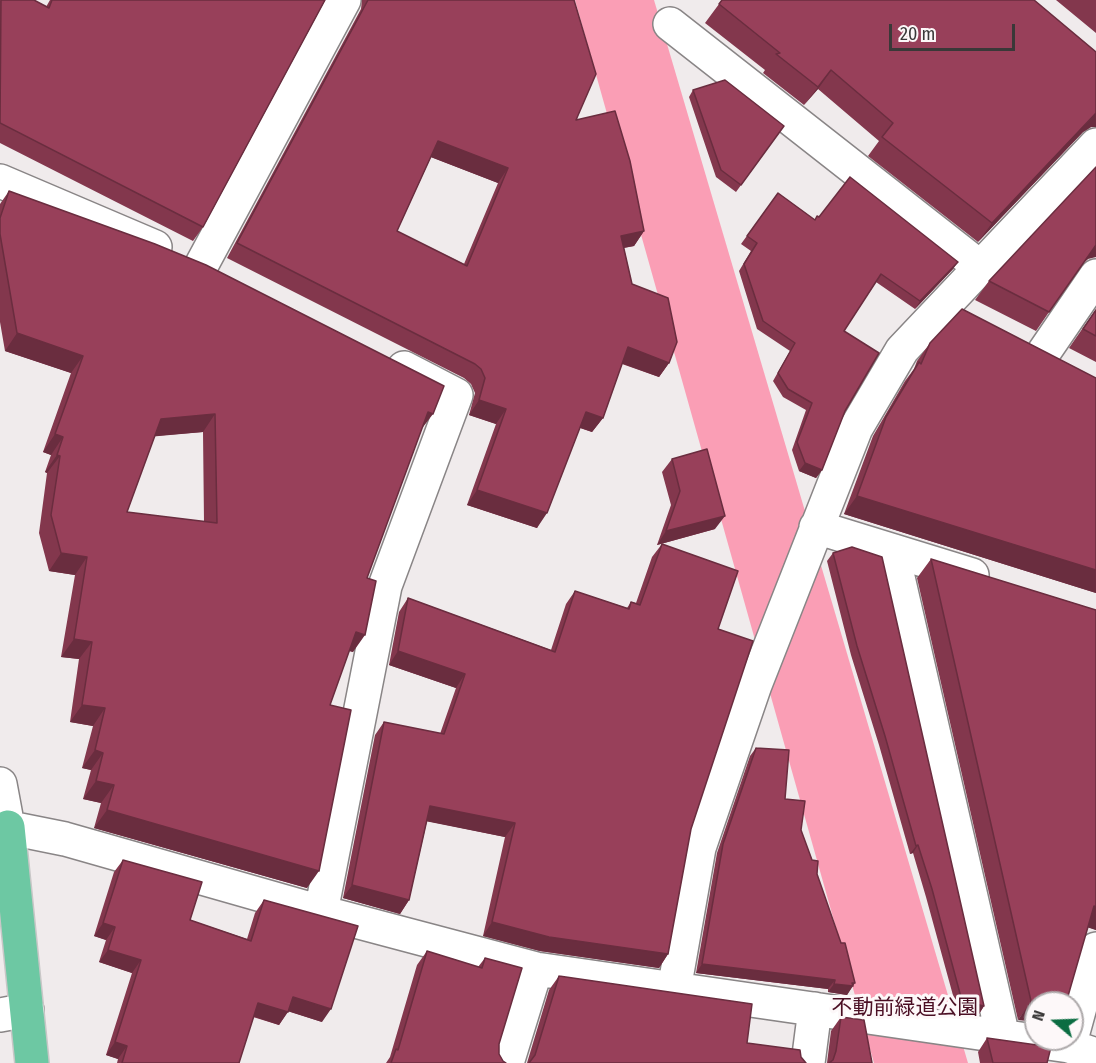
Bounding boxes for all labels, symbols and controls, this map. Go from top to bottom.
scale bar [892,12,1018,50]
text: 20 m [900,23,935,45]
north arrow [1024,991,1084,1051]
park label: 不動前緑道公園 [832,995,978,1021]
text: N [1028,1008,1049,1023]

